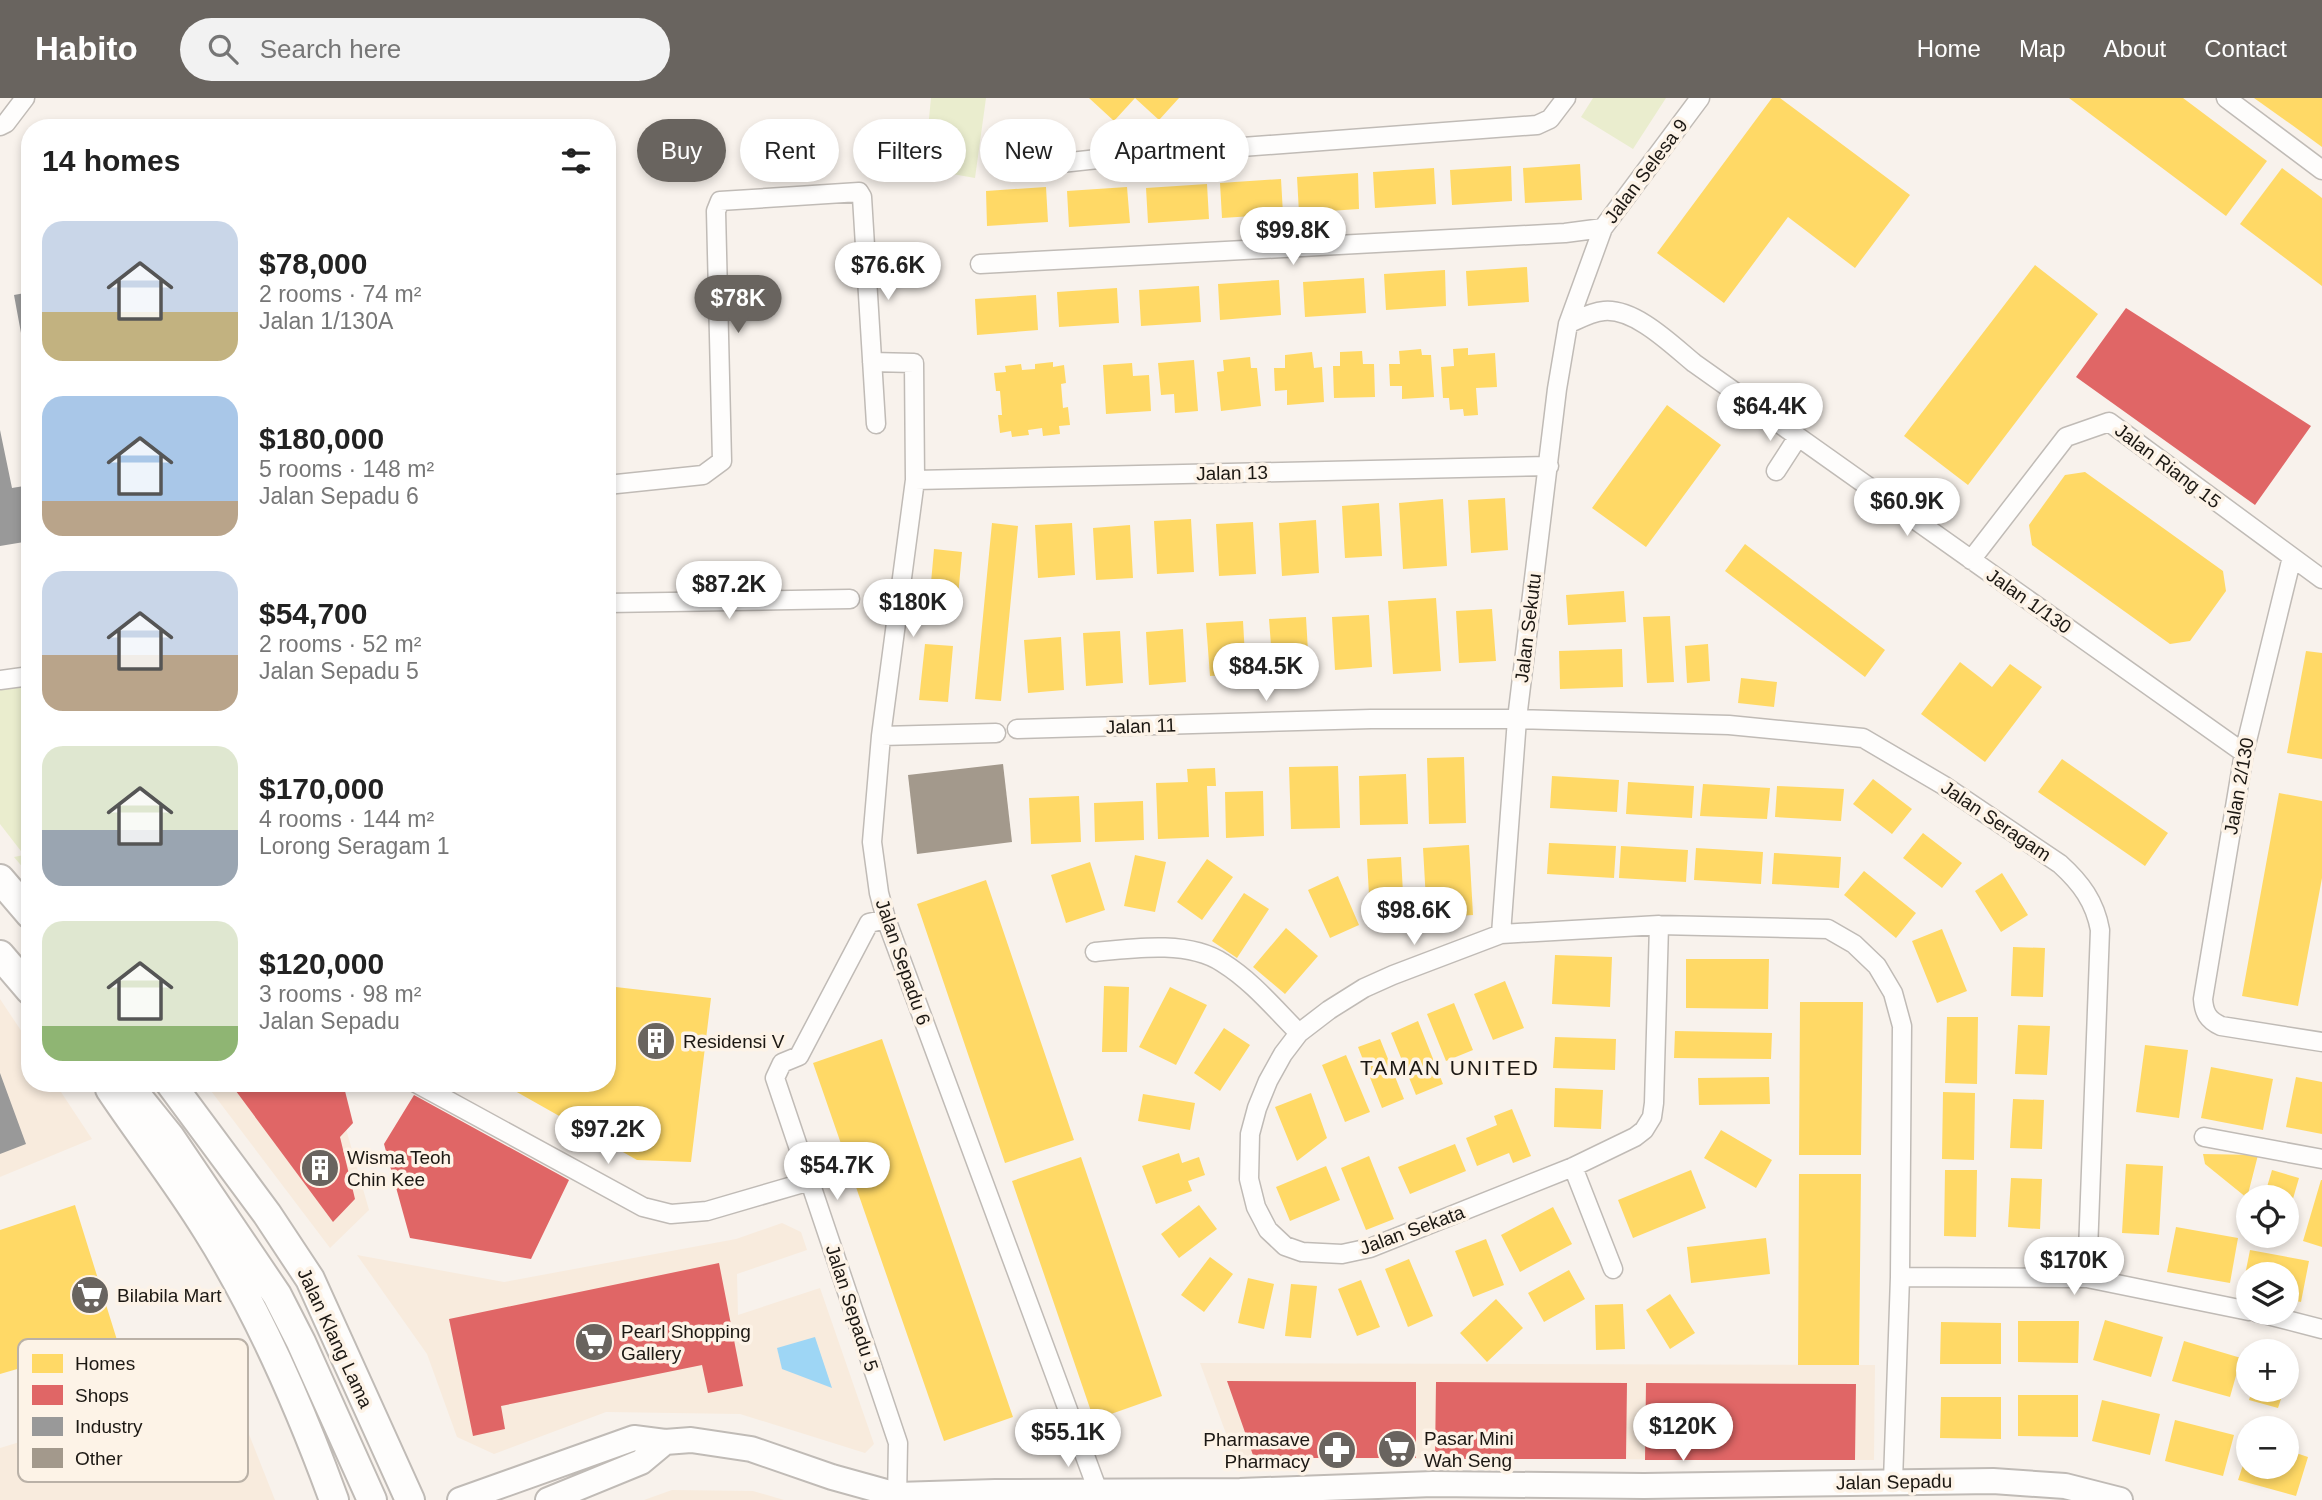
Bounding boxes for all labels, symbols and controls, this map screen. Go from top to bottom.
search box [180,18,670,81]
text: Habito [35,30,138,67]
icon: search [204,30,242,68]
text: Search here [260,34,401,64]
text: Home [1917,35,1981,62]
text: Map [2019,35,2066,62]
text: About [2104,35,2166,62]
text: Contact [2204,35,2287,62]
street label: Jalan Selesa 9 [1600,115,1692,227]
chip: Buy [637,119,726,182]
chip: Rent [740,119,839,182]
chip: Filters [853,119,966,182]
chip: New [980,119,1076,182]
chip: Apartment [1090,119,1249,182]
icon: filters [557,142,595,180]
text: 14 homes [42,144,180,177]
pin: $99.8K [1236,208,1350,267]
text: $99.8K [1256,217,1330,243]
pin: $76.6K [831,242,945,302]
text: $78,000 [259,247,367,280]
icon: home [98,249,182,333]
text: $76.6K [851,252,925,278]
pin: $78K [697,275,779,335]
text: 2 rooms · 74 m² [259,281,421,307]
text: $78K [711,285,765,311]
text: Jalan 1/130A [259,308,393,334]
pin: $64.4K [1713,384,1827,443]
text: $64.4K [1733,393,1807,419]
street label: Jalan Riang 15 [2111,419,2225,513]
text: $180,000 [259,422,384,455]
icon: home [98,424,182,508]
text: 5 rooms · 148 m² [259,456,434,482]
street label: Jalan 13 [1196,462,1268,484]
pin: $60.9K [1850,478,1964,538]
text: Jalan Sepadu 6 [259,483,419,509]
text: $60.9K [1870,488,1944,514]
pin: $87.2K [672,561,786,621]
street label: Jalan 1/130 [1983,564,2075,638]
text: $87.2K [692,571,766,597]
street label: Jalan Sekutu [1511,572,1545,684]
pin: $180K [864,580,962,639]
text: $180K [879,589,947,615]
text: $54,700 [259,597,367,630]
icon: home [98,599,182,683]
text: 2 rooms · 52 m² [259,631,421,657]
pin: $84.5K [1209,644,1323,703]
text: $84.5K [1229,653,1303,679]
text: Jalan Sepadu 5 [259,658,419,684]
street label: Jalan 11 [1105,714,1177,738]
street label: Jalan 2/130 [2220,736,2258,836]
text: $170,000 [259,772,384,805]
icon: home [98,774,182,858]
street label: Jalan Seragam [1937,777,2055,865]
text: 4 rooms · 144 m² [259,806,434,832]
text: Lorong Seragam 1 [259,833,450,859]
pin: $98.6K [1357,888,1471,947]
street label: Jalan Sepadu 6 [872,896,934,1028]
text: $98.6K [1377,897,1451,923]
text: $120,000 [259,947,384,980]
icon: home [98,949,182,1033]
text: 3 rooms · 98 m² [259,981,421,1007]
text: Jalan Sepadu [259,1008,400,1034]
building icon: Residensi V [635,1020,677,1062]
place label: Residensi V [683,1031,785,1052]
district label: TAMAN UNITED [1360,1056,1540,1079]
pin: $97.2K [551,1107,665,1166]
text: $97.2K [571,1116,645,1142]
pin: $54.7K [780,1142,894,1202]
building icon: Wisma Teoh Chin Kee [299,1147,341,1189]
place label: Wisma Teoh Chin Kee [347,1147,451,1190]
text: $54.7K [800,1152,874,1178]
map controls [2236,1185,2299,1479]
button: locate [2236,1185,2299,1248]
street label: Jalan Sekata [1357,1201,1468,1259]
pin: $170K [2025,1238,2123,1297]
street label: Jalan Sepadu 5 [822,1242,882,1374]
text: $170K [2040,1247,2108,1273]
button: layers [2236,1262,2299,1325]
street label: Jalan Klang Lama [293,1265,377,1412]
supermarket icon: Bilabila Mart [69,1274,111,1316]
place label: Bilabila Mart [117,1285,222,1306]
supermarket icon: Pearl Shopping Gallery [573,1321,615,1363]
place label: Pearl Shopping Gallery [621,1321,751,1364]
legend [18,1339,248,1482]
button: + [2236,1339,2299,1402]
text: Homes [75,1353,135,1374]
text: Shops [75,1385,129,1406]
pin: $120K [1634,1404,1732,1463]
pin: $55.1K [1011,1410,1125,1469]
text: $120K [1649,1413,1717,1439]
text: Industry [75,1416,143,1437]
button: − [2236,1416,2299,1479]
text: $55.1K [1031,1419,1105,1445]
supermarket icon: Pasar Mini Wah Seng [1376,1428,1418,1470]
place label: Pasar Mini Wah Seng [1424,1428,1514,1471]
place label: Pharmasave Pharmacy [1203,1429,1310,1472]
pharmacy icon: Pharmasave Pharmacy [1316,1429,1358,1471]
text: Other [75,1448,123,1469]
street label: Jalan Sepadu [1836,1470,1952,1494]

